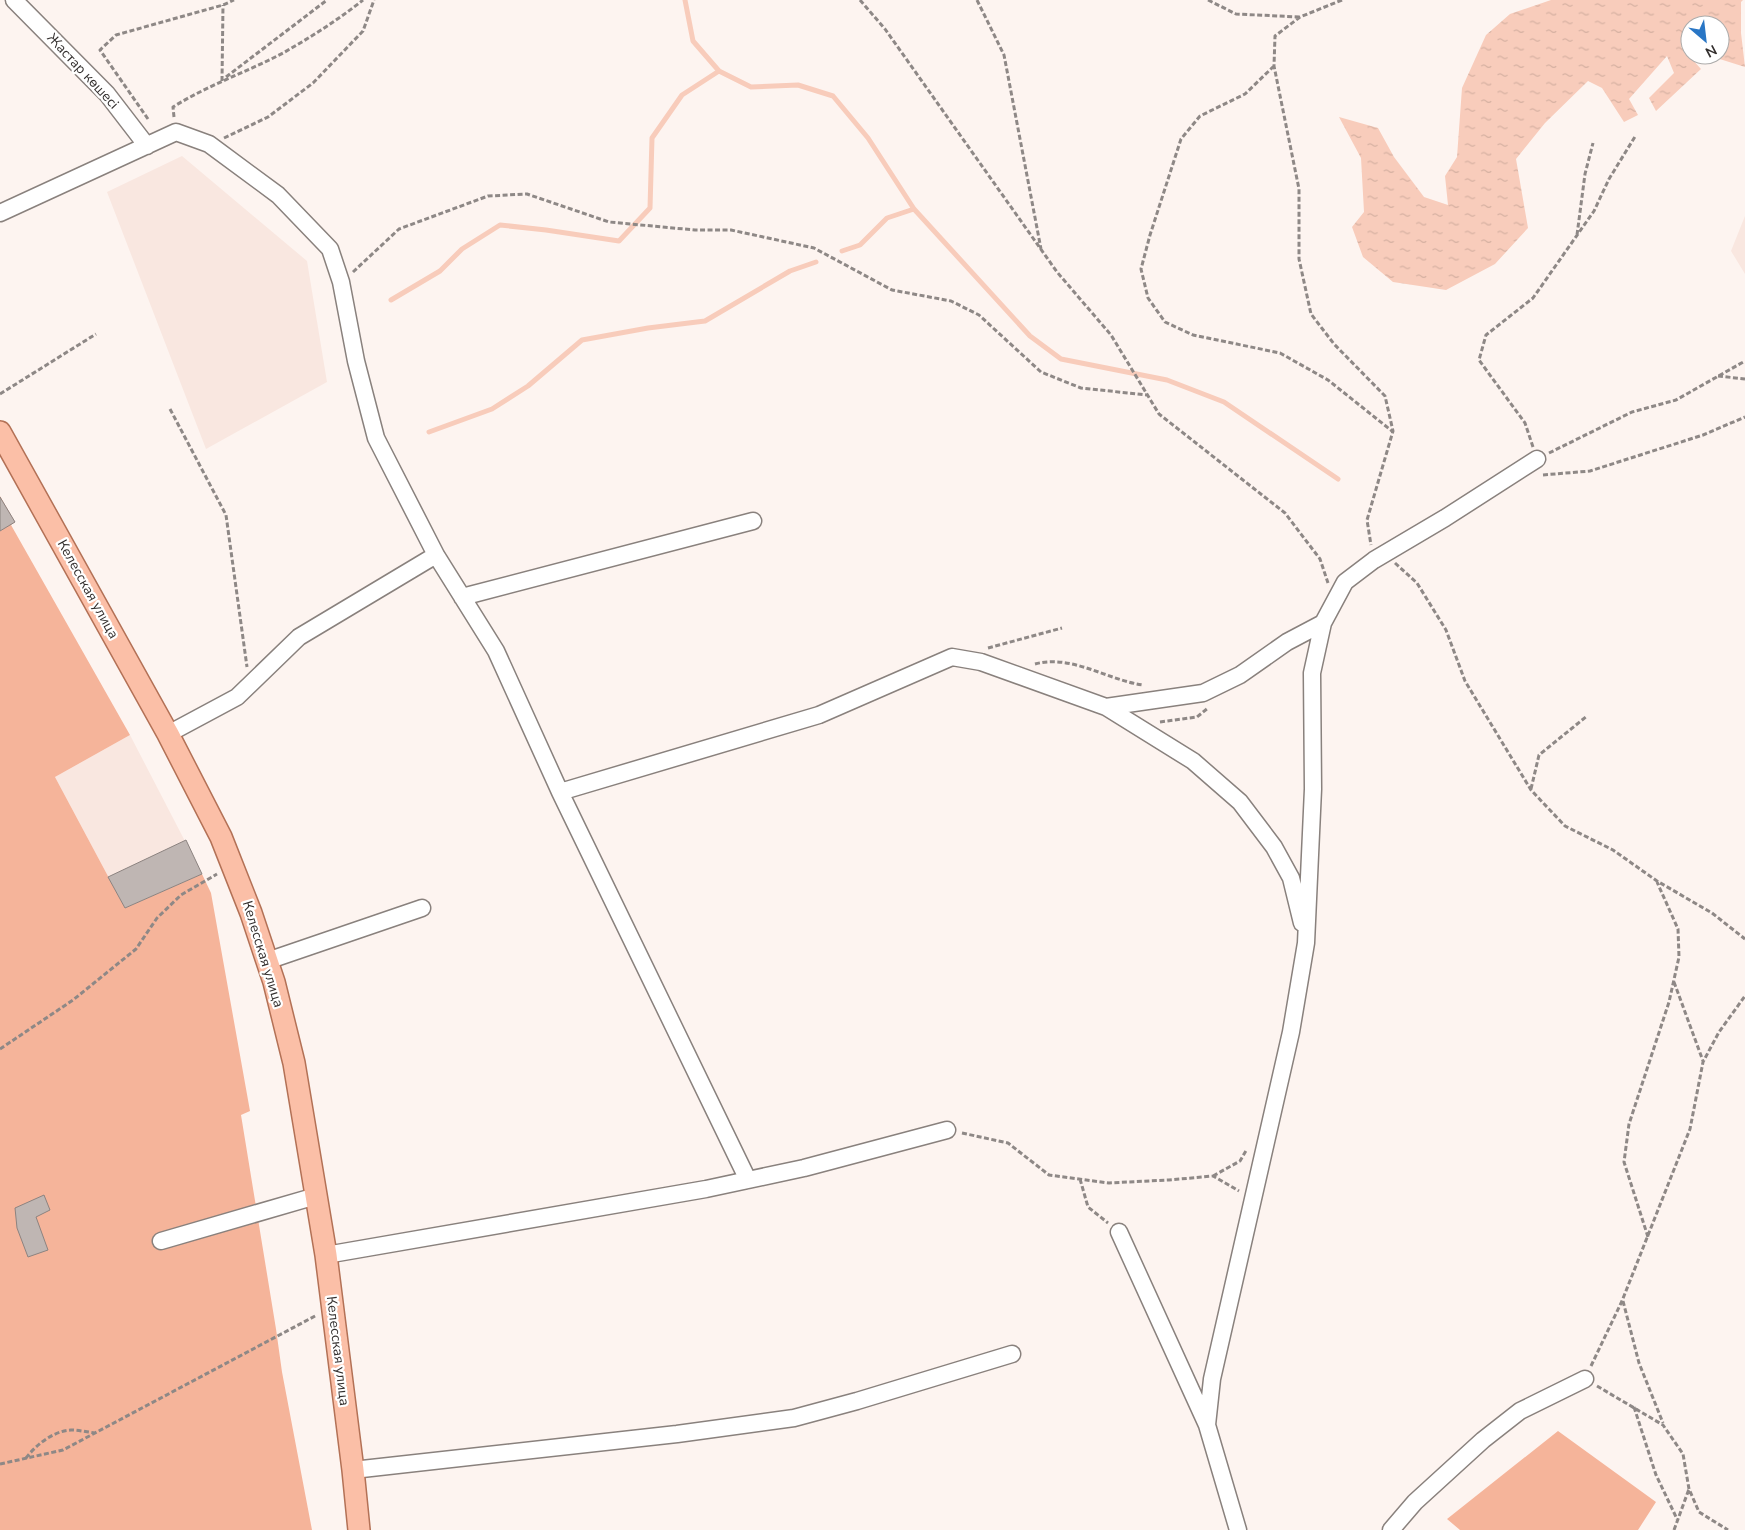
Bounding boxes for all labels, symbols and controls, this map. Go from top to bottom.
north arrow [1680,15,1730,65]
street label: Жастар көшесі [43,29,123,113]
text: N [1702,40,1720,62]
street label: Келесская улица [53,536,123,642]
street label: Келесская улица [238,898,288,1010]
street label: Келесская улица [322,1295,354,1407]

